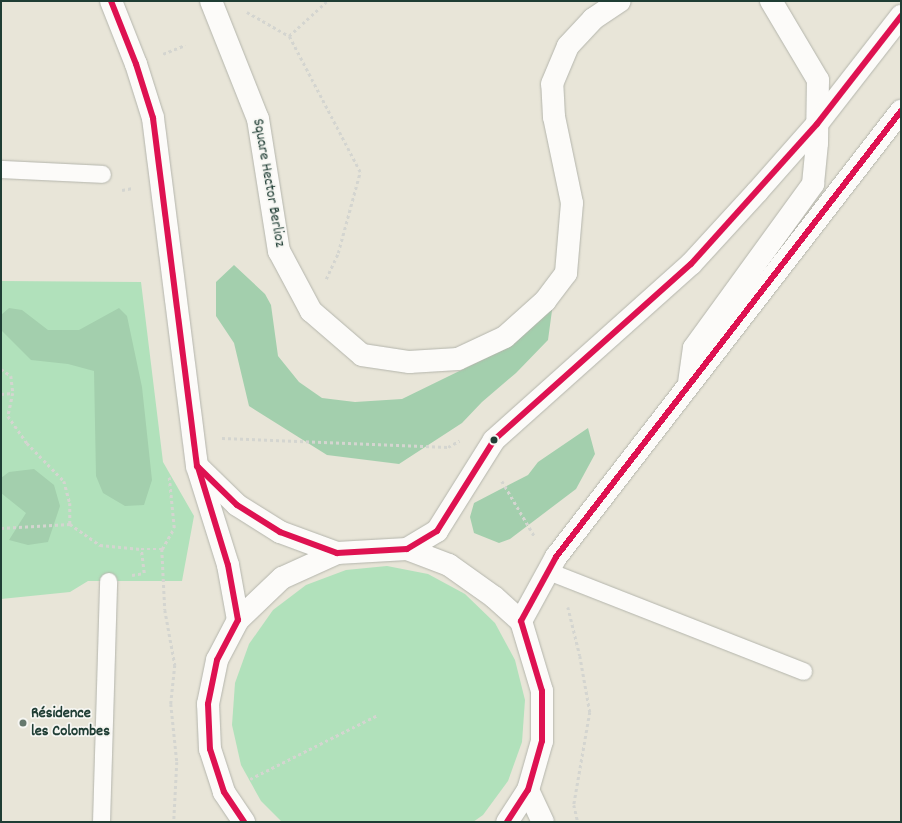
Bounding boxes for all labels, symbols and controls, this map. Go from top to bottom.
street label: Square Hector Berlioz [247,117,289,249]
unlabelled marker [489,435,499,445]
place label: Résidence les Colombes [31,704,110,742]
marker: Résidence les Colombes [18,718,28,728]

